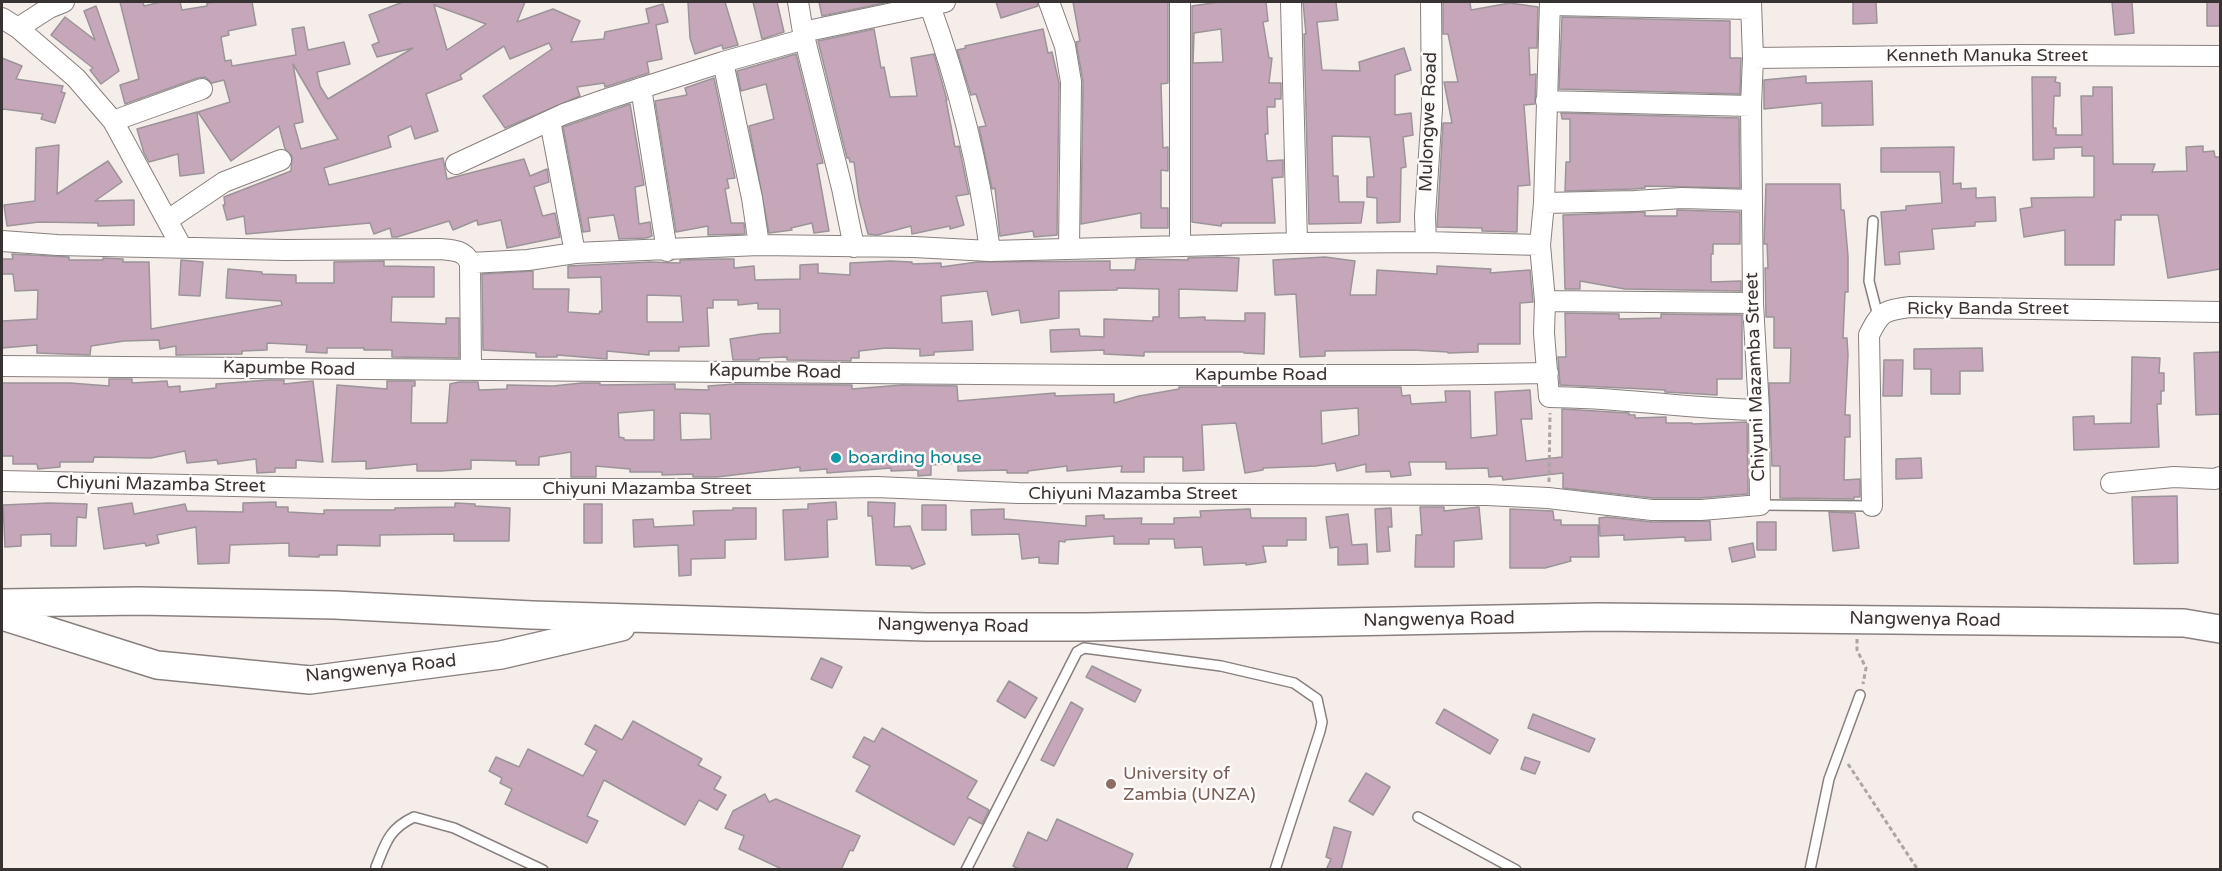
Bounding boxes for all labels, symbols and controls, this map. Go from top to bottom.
street label: Kenneth Manuka Street [1886,45,2088,67]
street label: Mulongwe Road [1416,52,1442,192]
street label: Chiyuni Mazamba Street [1742,272,1770,482]
street label: Ricky Banda Street [1907,298,2069,320]
street label: Kapumbe Road [223,357,355,381]
street label: Kapumbe Road [709,360,841,384]
street label: Kapumbe Road [1195,364,1327,386]
place label: boarding house [848,447,982,469]
marker: boarding house [829,451,843,465]
street label: Chiyuni Mazamba Street [56,472,266,498]
street label: Chiyuni Mazamba Street [542,478,752,500]
street label: Chiyuni Mazamba Street [1028,483,1238,505]
street label: Nangwenya Road [1363,608,1515,632]
street label: Nangwenya Road [1849,608,2001,632]
street label: Nangwenya Road [877,614,1029,638]
street label: Nangwenya Road [304,650,458,688]
place label: University of Zambia (UNZA) [1123,763,1256,806]
marker: University of Zambia (UNZA) [1104,777,1118,791]

